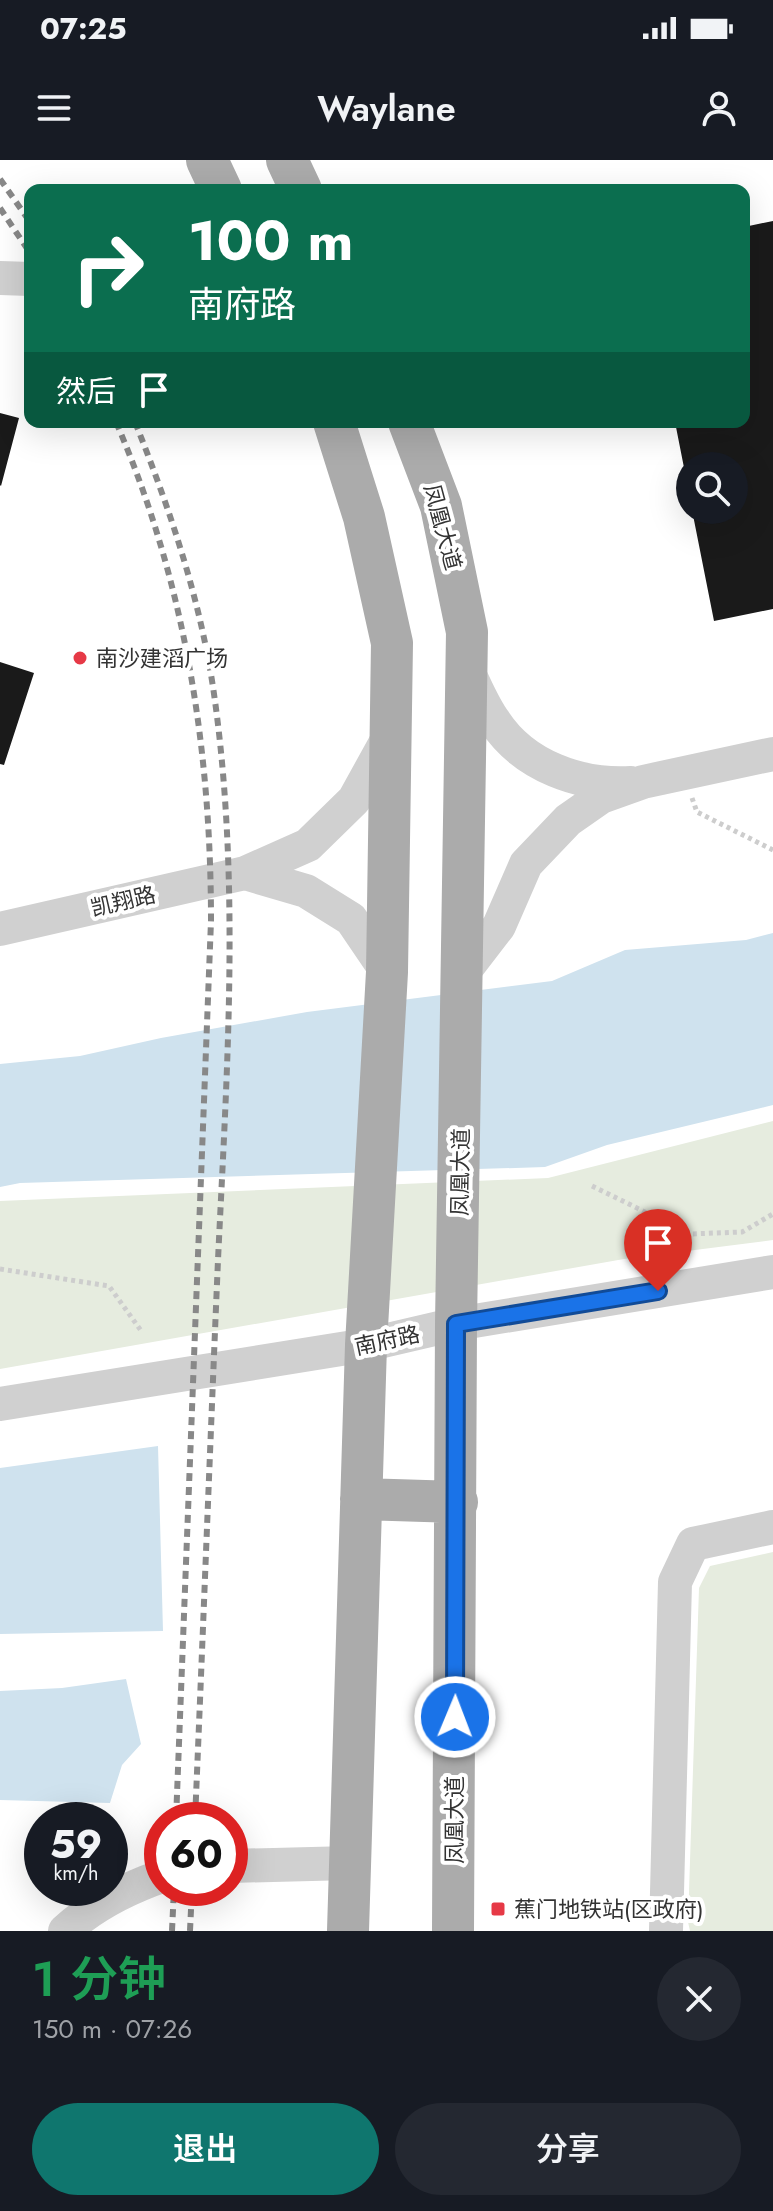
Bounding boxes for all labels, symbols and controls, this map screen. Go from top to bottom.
text: 07:25 [40,7,127,50]
text: Waylane [317,82,456,134]
icon: menu [32,86,76,130]
icon: person [697,86,741,130]
text: 100 m [188,200,353,281]
icon: right [56,216,160,320]
text: 南府路 [188,278,296,330]
icon: arrive [132,368,176,412]
text: 然后 [56,370,116,413]
map controls [676,452,748,524]
button: search [676,452,748,524]
street label: 凤凰大道 [416,480,470,574]
place label: 南沙建滔广场 [96,642,228,674]
marker: 南沙建滔广场 [71,649,89,667]
street label: 凯翔路 [87,878,159,924]
street label: 凤凰大道 [443,1128,477,1216]
pin [624,1209,692,1291]
icon: arrive [636,1221,680,1265]
street label: 南府路 [351,1317,423,1363]
position arrow [413,1675,497,1759]
street label: 凤凰大道 [438,1776,470,1864]
speed limit sign: 60 [144,1802,248,1906]
text: 59 [50,1815,102,1873]
text: km/h [53,1859,99,1888]
place label: 蕉门地铁站(区政府) [514,1893,704,1925]
marker: 蕉门地铁站(区政府) [489,1900,507,1918]
text: 1 分钟 [32,1945,166,2014]
button: close [657,1957,741,2041]
text: 150 m · 07:26 [32,2010,192,2048]
button: 退出 [32,2103,379,2195]
button: 分享 [395,2103,741,2195]

